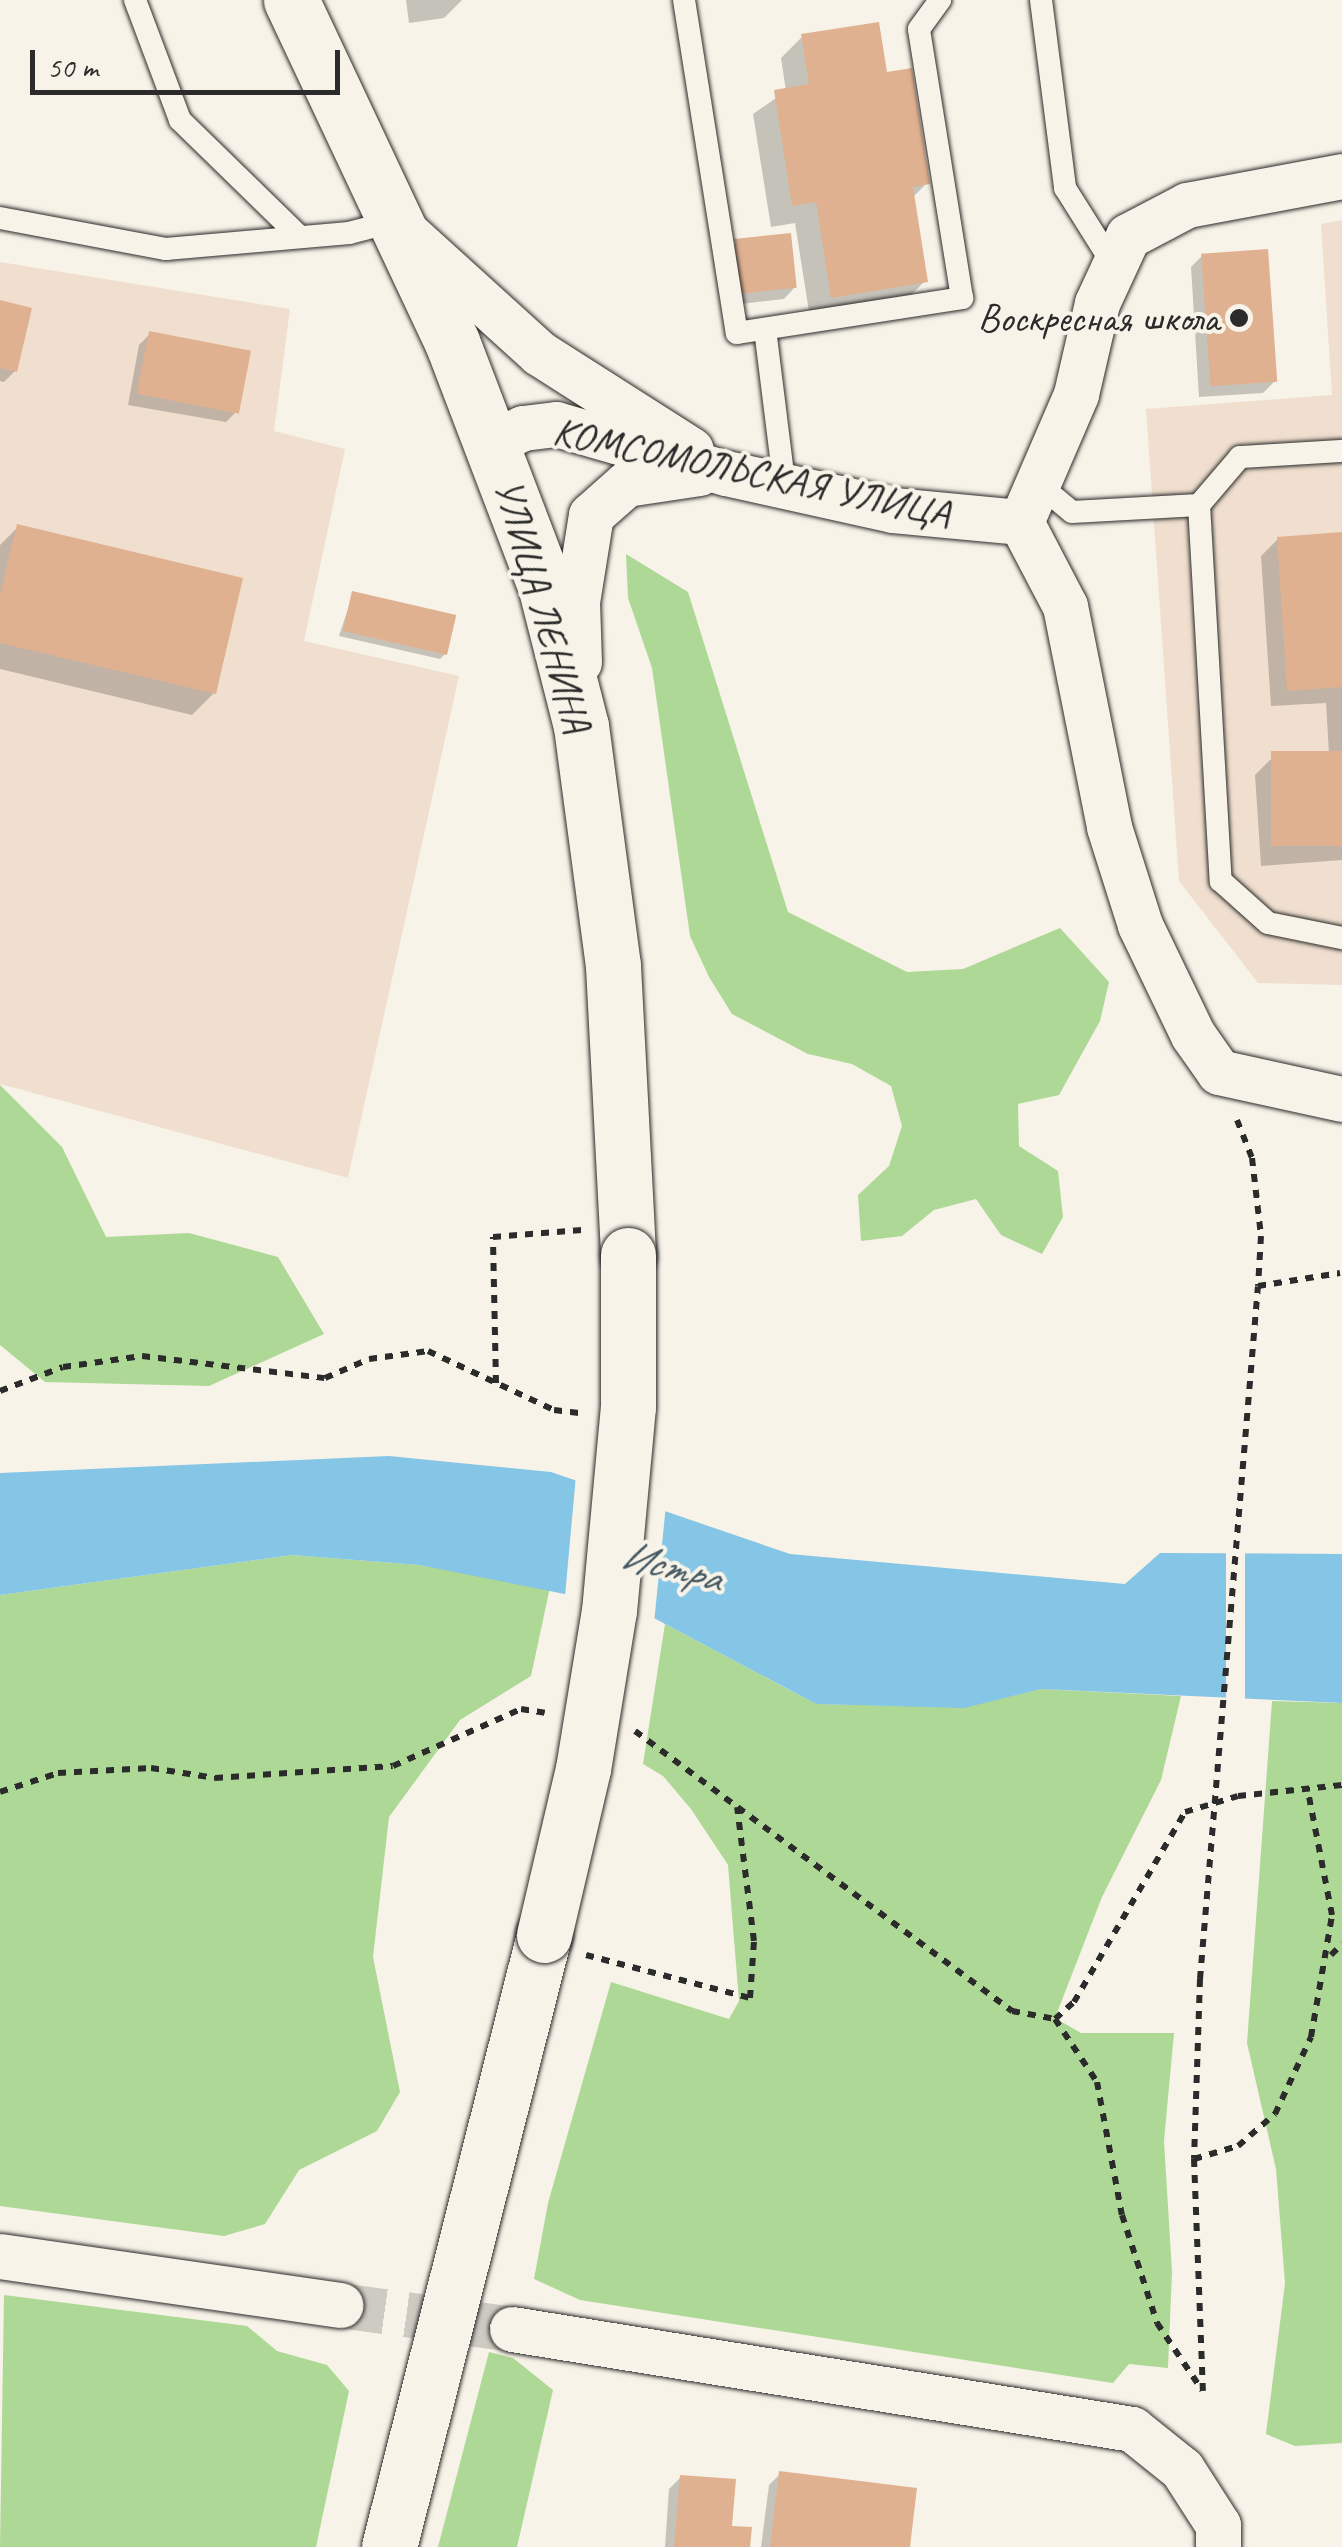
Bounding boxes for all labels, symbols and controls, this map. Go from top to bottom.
scale bar [35,30,345,92]
text: 50 m [47,48,98,86]
place label: Воскресная школа [975,294,1219,342]
marker: Воскресная школа [1228,307,1250,329]
street label: КОМСОМОЛЬСКАЯ УЛИЦА [550,407,954,537]
street label: УЛИЦА ЛЕНИНА [484,474,602,738]
water label: Истра [616,1530,726,1604]

